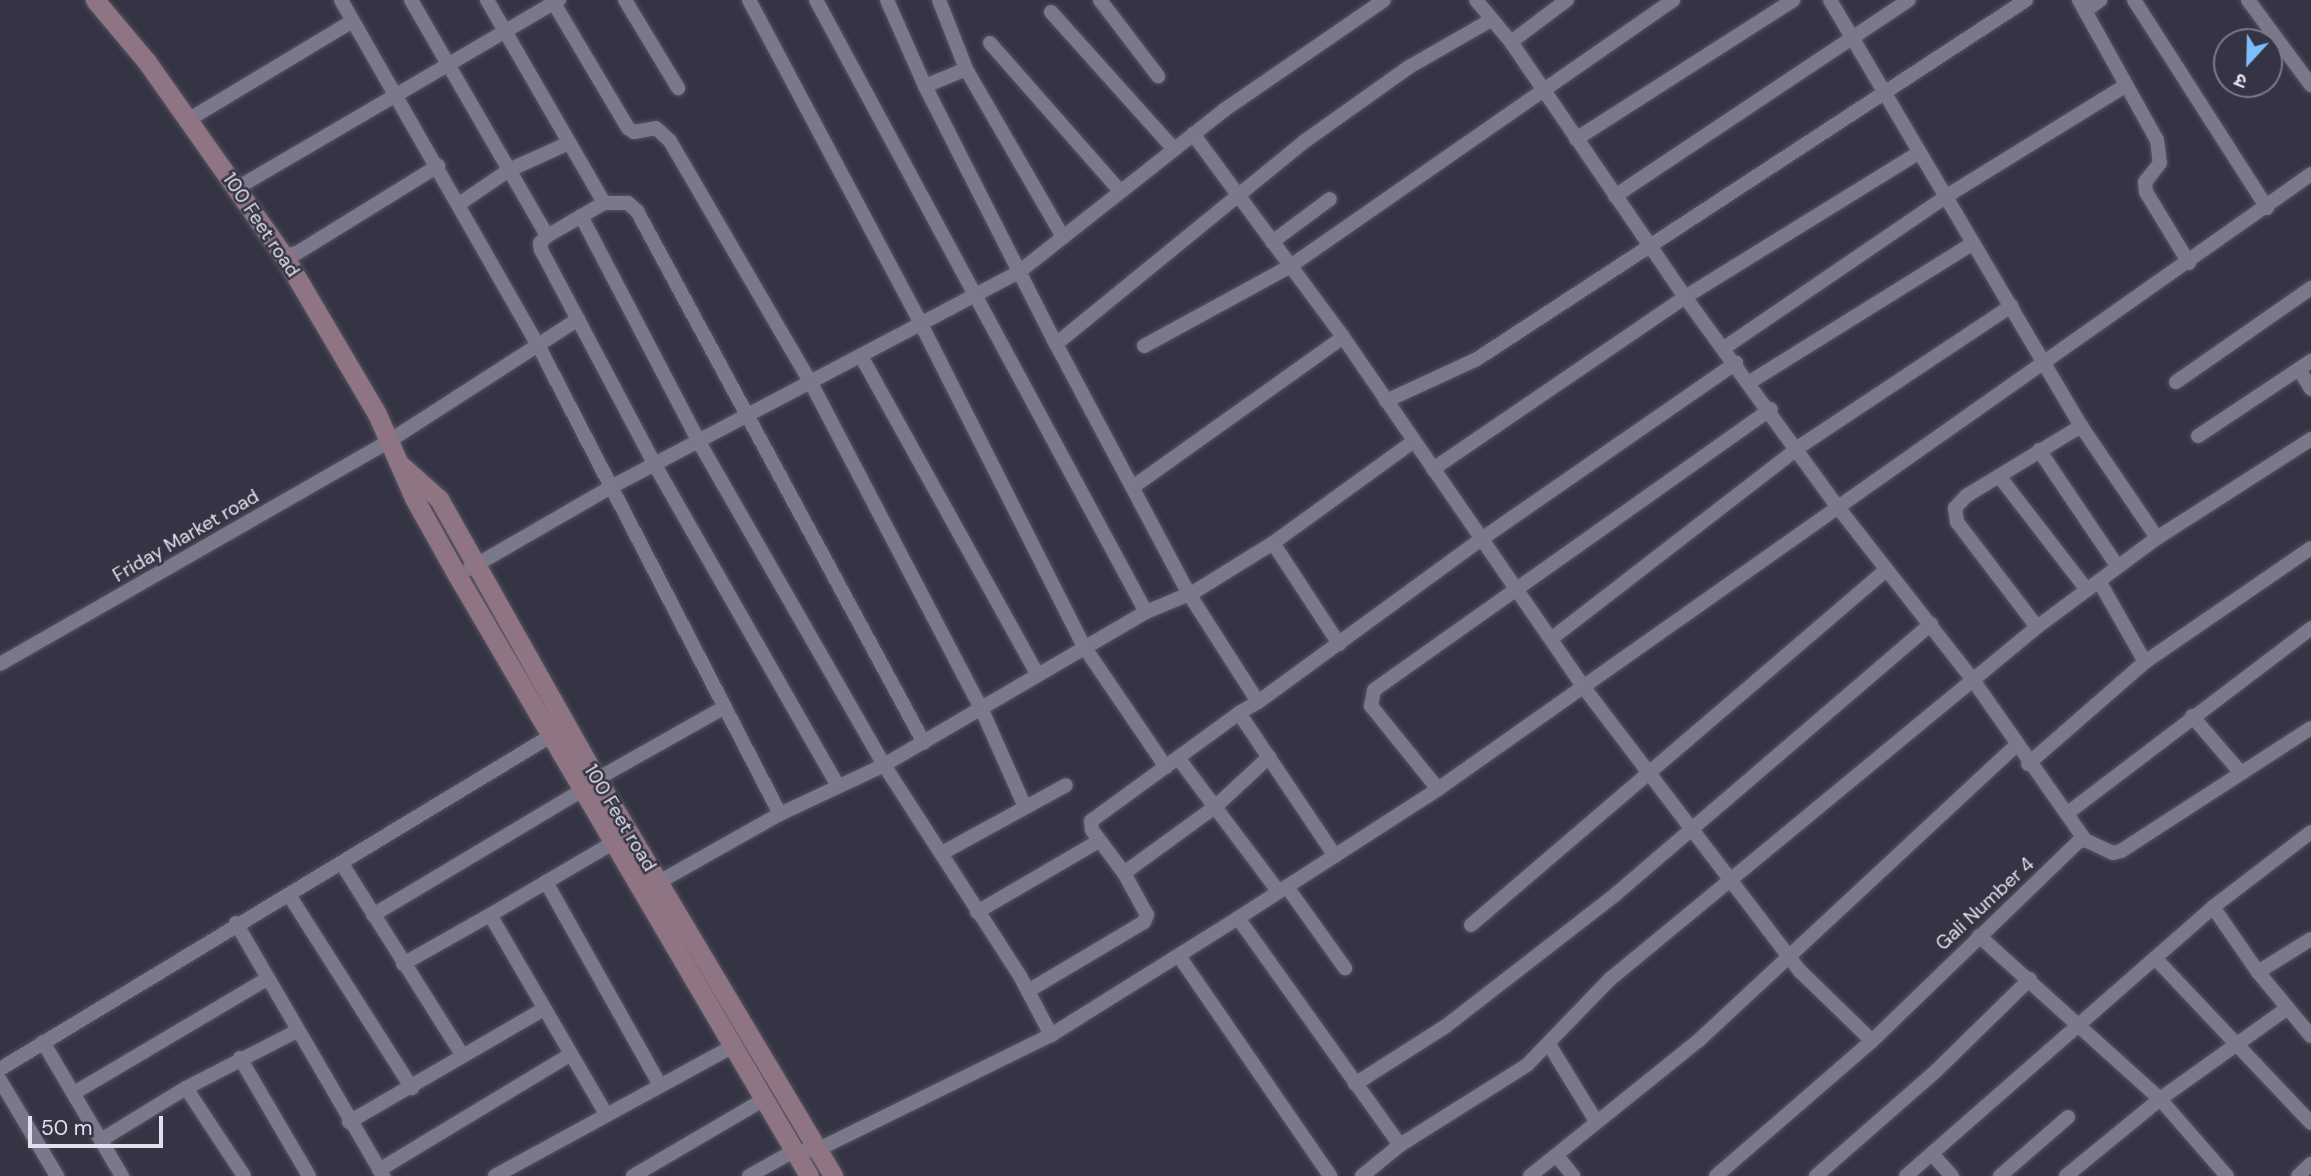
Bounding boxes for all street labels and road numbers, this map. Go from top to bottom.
street label: 100 Feet road [218,169,304,281]
street label: Friday Market road [109,485,263,587]
street label: 100 Feet road [579,760,661,876]
street label: Gali Number 4 [1931,853,2039,955]

